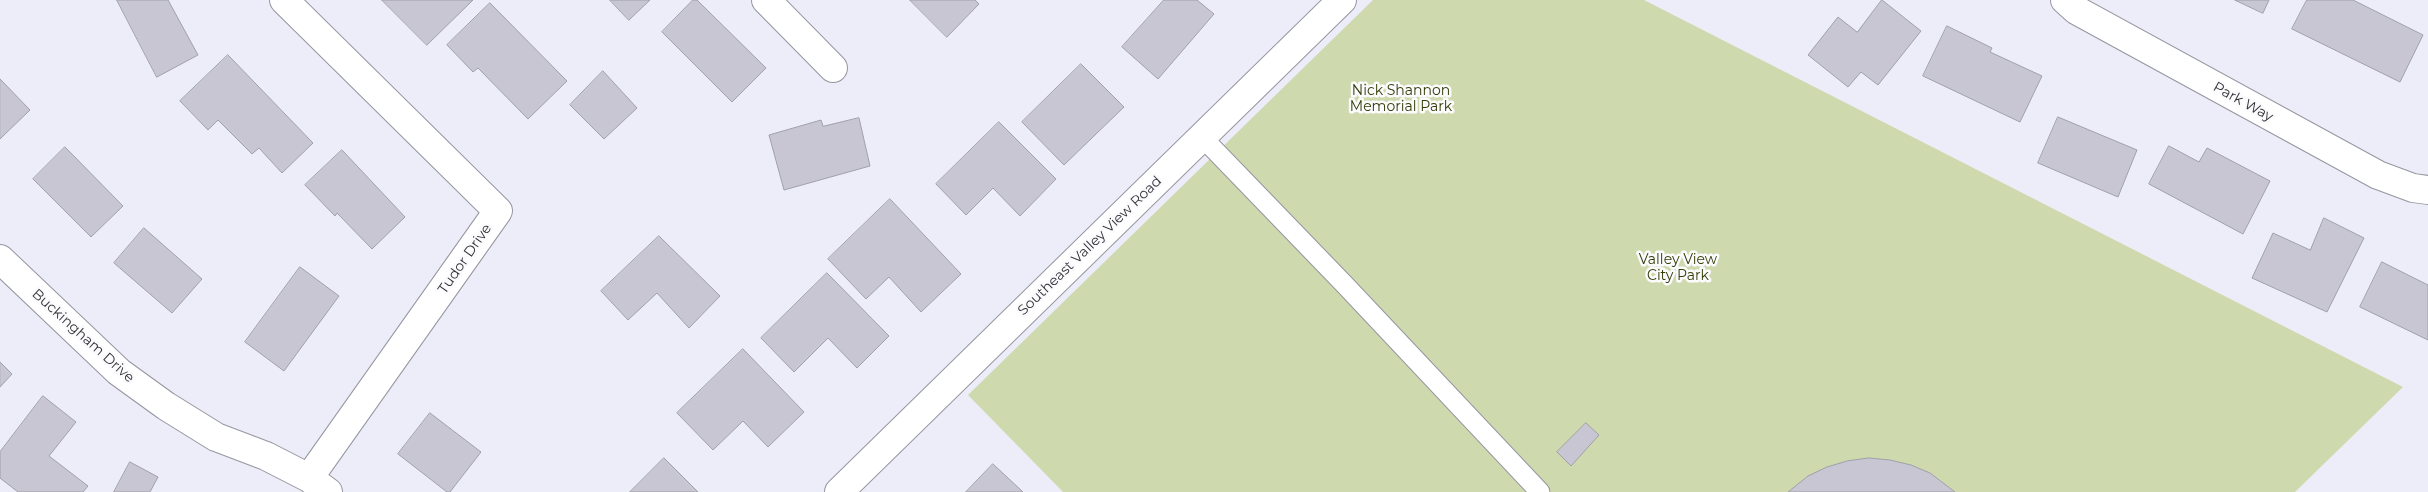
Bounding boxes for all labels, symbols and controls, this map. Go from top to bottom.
street label: Park Way [2210,79,2276,125]
park label: Nick Shannon Memorial Park [1350,83,1452,115]
street label: Southeast Valley View Road [1015,173,1165,319]
street label: Tudor Drive [435,221,495,297]
park label: Valley View City Park [1639,252,1717,284]
street label: Buckingham Drive [28,286,138,386]

